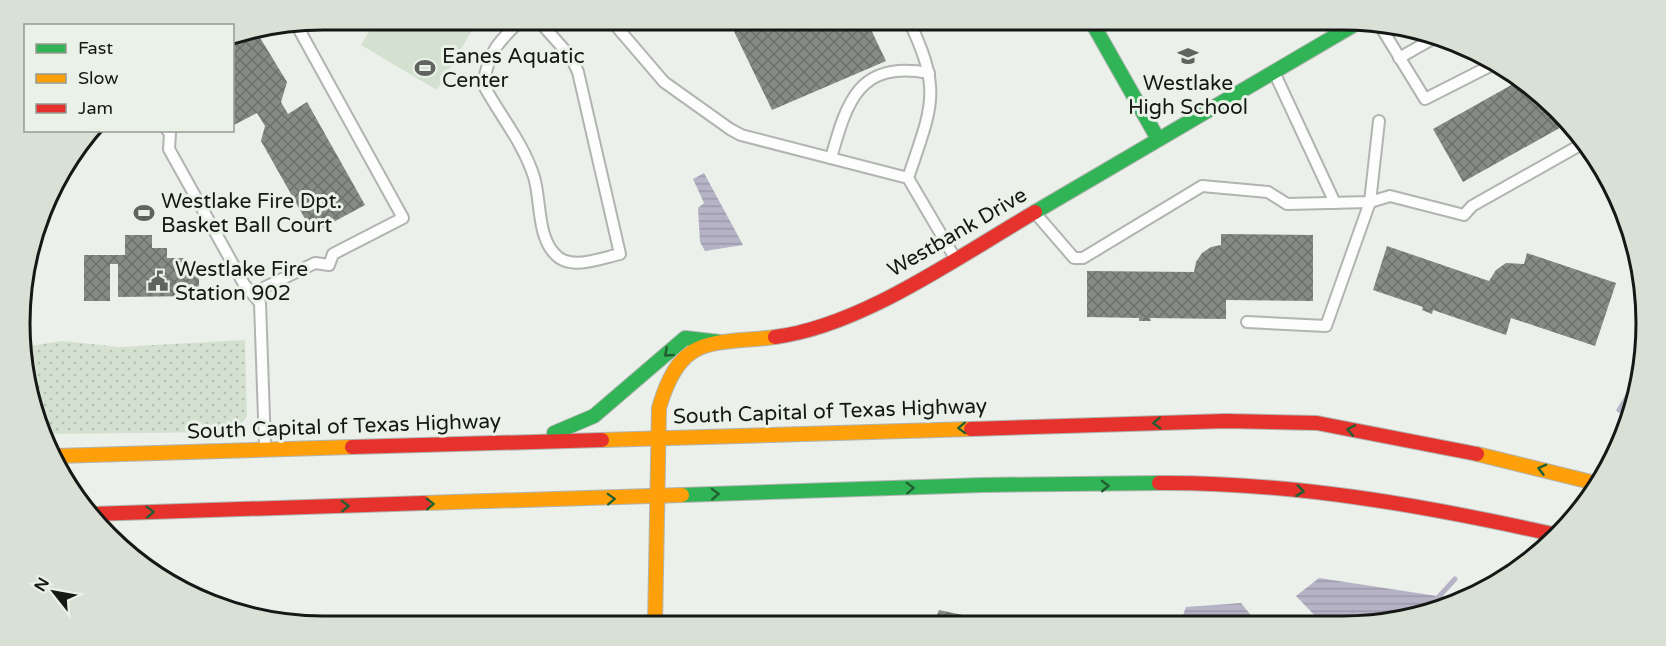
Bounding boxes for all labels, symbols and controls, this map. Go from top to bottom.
legend [24,24,234,132]
text: Fast [78,37,113,59]
place label: Eanes Aquatic Center [442,44,585,93]
school or university icon: Westlake High School [1176,44,1200,68]
sports icon: Eanes Aquatic Center [413,56,437,80]
text: Slow [78,67,119,89]
place label: Westlake High School [1128,71,1248,120]
text: Jam [78,97,113,119]
street label: Westbank Drive [883,182,1031,282]
place label: Westlake Fire Dpt. Basket Ball Court [161,189,342,238]
sports icon: Westlake Fire Dpt. Basket Ball Court [132,201,156,225]
place label: Westlake Fire Station 902 [175,257,308,306]
public building icon: Westlake Fire Station 902 [146,269,170,293]
one-way arrow [664,346,675,357]
street label: South Capital of Texas Highway [673,394,988,429]
street label: South Capital of Texas Highway [187,409,502,444]
one-way arrow [1153,417,1162,429]
one-way arrow [958,422,967,435]
one-way arrow [1347,424,1357,437]
one-way arrow [1538,464,1548,476]
one-way arrow [1101,479,1110,492]
one-way arrow [906,481,915,494]
one-way arrow [1295,485,1305,497]
one-way arrow [711,488,720,501]
one-way arrow [607,492,616,505]
one-way arrow [425,497,434,510]
one-way arrow [340,500,349,513]
one-way arrow [146,506,155,518]
north arrow [24,562,84,622]
text: N [30,574,54,595]

